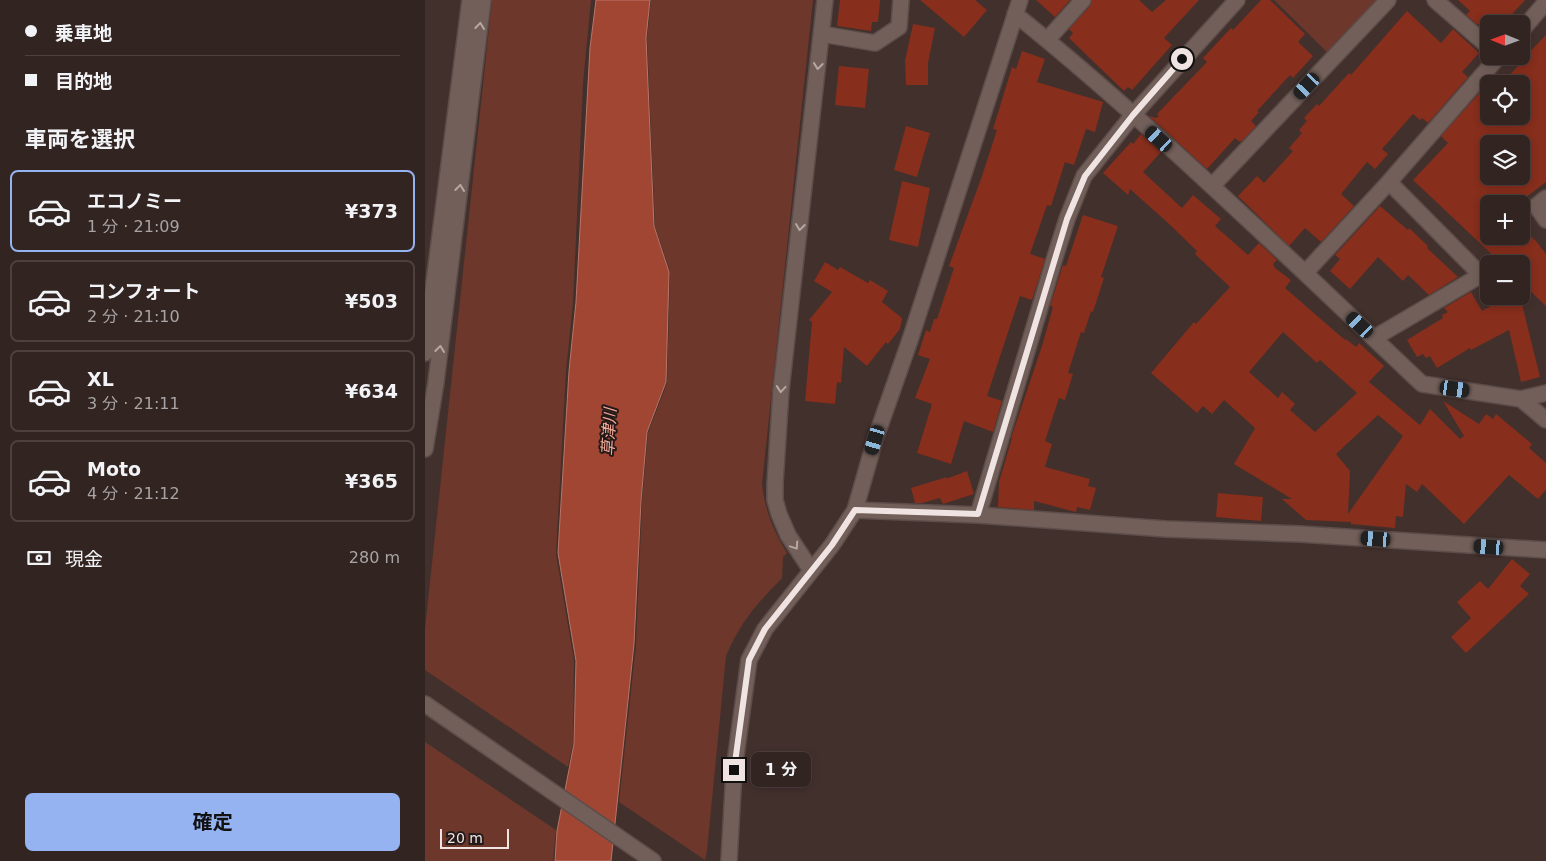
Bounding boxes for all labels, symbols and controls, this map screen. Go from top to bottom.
north arrow [1480,15,1530,65]
map controls [1480,15,1530,305]
text: 乗車地 [55,22,112,44]
one-way arrow [474,22,484,31]
route start [1171,48,1193,70]
one-way arrow [813,62,824,70]
text: 目的地 [55,70,112,92]
car [1291,70,1322,102]
button: locate [1480,75,1530,125]
car [1142,123,1175,155]
text: 車両を選択 [25,127,135,152]
button: layers [1480,135,1530,185]
one-way arrow [454,183,465,191]
icon: car [27,189,72,234]
text: エコノミー [87,190,182,212]
button: + [1480,195,1530,245]
text: ¥373 [345,200,398,222]
text: 1 分 · 21:09 [87,217,180,236]
one-way arrow [795,224,806,232]
button: − [1480,255,1530,305]
icon: car [27,279,72,324]
text: コンフォート [87,280,200,302]
text: ¥503 [345,290,398,312]
text: 2 分 · 21:10 [87,307,180,326]
car [1343,309,1376,341]
one-way arrow [434,345,445,353]
text: XL [87,368,114,390]
icon: car [27,369,72,414]
car [1439,379,1470,399]
text: ¥634 [345,380,398,402]
one-way arrow [776,385,787,393]
text: 3 分 · 21:11 [87,394,180,413]
water label: 草津川 [598,406,620,456]
car [863,423,886,457]
text: Moto [87,458,141,480]
icon: car [27,459,72,504]
text: ¥365 [345,470,398,492]
text: 4 分 · 21:12 [87,484,180,503]
car [1360,530,1391,548]
car [1473,538,1504,556]
one-way arrow [789,541,798,550]
icon: cash [25,544,53,572]
text: 現金 [65,548,103,570]
text: 280 m [349,548,400,567]
callout: 1 分 [751,752,811,788]
route end [723,759,745,781]
text: 1 分 [765,760,797,779]
button: 確定 [25,793,400,851]
scale bar [440,826,509,849]
text: 20 m [447,830,483,846]

